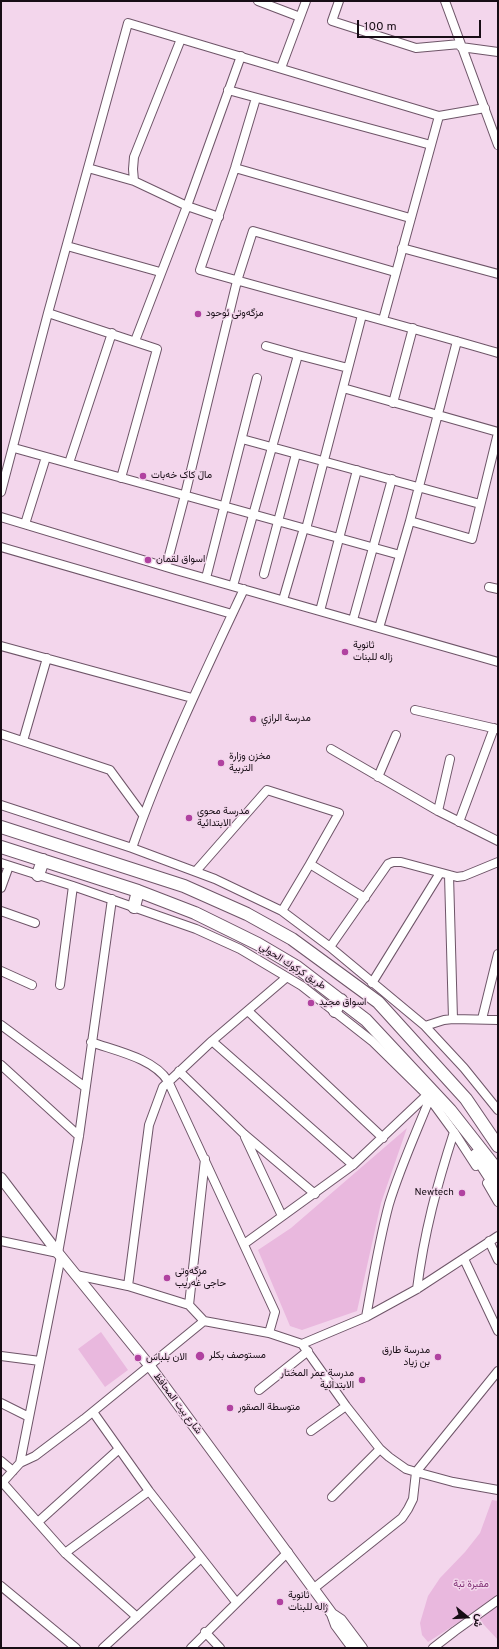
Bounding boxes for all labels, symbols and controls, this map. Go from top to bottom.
scale bar [359,12,483,38]
text: 100 m [364,19,397,35]
place label: مزگەوتی ئوحود [206,308,264,320]
marker: مزگەوتی ئوحود [193,309,203,319]
place label: ماڵ کاک خەبات [151,470,212,482]
marker: ماڵ کاک خەبات [138,471,148,481]
place label: اسواق لقمان [156,554,205,566]
marker: اسواق لقمان [143,555,153,565]
place label: ثانوية زاله للبنات [353,640,393,664]
marker: ثانوية زاله للبنات [340,647,350,657]
place label: مدرسة الرازي [261,713,311,725]
marker: مدرسة الرازي [248,714,258,724]
place label: مخزن وزارة التربية [229,751,271,774]
marker: مخزن وزارة التربية [216,758,226,768]
place label: مدرسة محوي الابتدائية [197,806,249,830]
marker: مدرسة محوي الابتدائية [184,813,194,823]
street label: طريق كركوك الحولي [257,941,327,993]
place label: اسواق مجيد [319,997,366,1009]
marker: اسواق مجيد [306,998,316,1008]
place label: Newtech [415,1187,454,1199]
marker: Newtech [457,1188,467,1198]
place label: مزگەوتی حاجی غەریب [175,1266,226,1290]
marker: مزگەوتی حاجی غەریب [162,1273,172,1283]
place label: مدرسة طارق بن زياد [382,1345,430,1368]
marker: مستوصف بكلر [194,1350,206,1362]
place label: مستوصف بكلر [209,1350,266,1362]
place label: الان بلباس [146,1352,187,1364]
marker: مدرسة طارق بن زياد [433,1352,443,1362]
marker: الان بلباس [133,1353,143,1363]
place label: مدرسة عمر المختار الابتدائية [281,1368,354,1392]
street label: شارع بيت المحافظ [150,1371,204,1437]
marker: مدرسة عمر المختار الابتدائية [357,1375,367,1385]
place label: متوسطة الصقور [238,1402,300,1414]
marker: متوسطة الصقور [225,1403,235,1413]
park label: مقبرة تبة [453,1579,489,1591]
place label: ثانوية ژاله للبنات [288,1590,328,1614]
marker: ثانوية ژاله للبنات [275,1597,285,1607]
north arrow [447,1597,487,1637]
text: ش [470,1612,487,1629]

